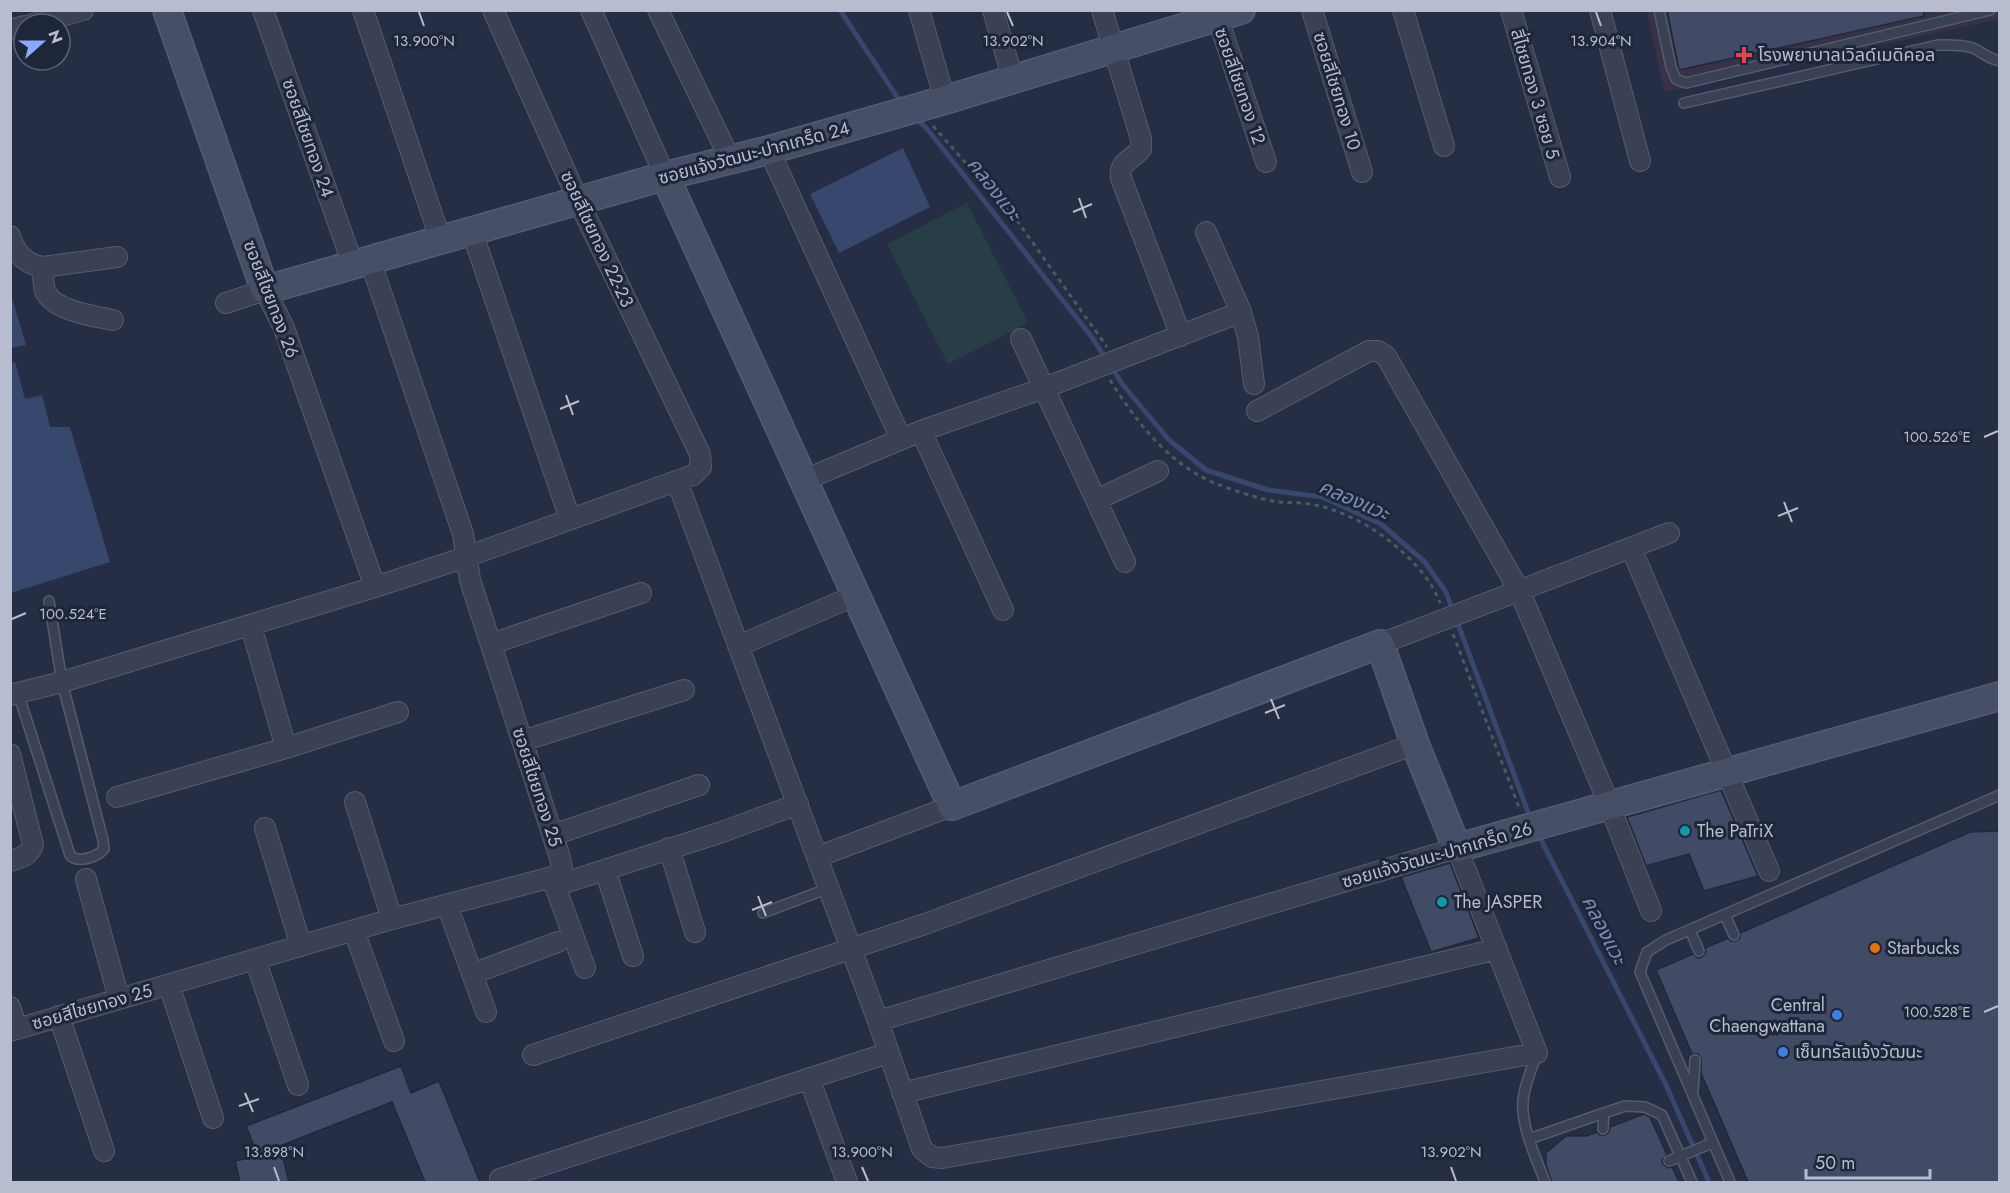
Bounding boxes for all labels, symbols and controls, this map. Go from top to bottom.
north arrow [12,12,72,72]
street label: ซอยสีไชยทอง 12 [1208,24,1272,148]
street label: สี่ไชยทอง 3 ซอย 5 [1504,26,1566,162]
text: N [43,27,69,47]
street label: ซอยสีไชยทอง 10 [1307,29,1367,154]
text: 13.900°N [393,30,455,52]
text: 13.902°N [982,30,1044,52]
text: 13.904°N [1570,30,1632,52]
place label: โรงพยาบาลเวิลด์เมดิคอล [1758,42,1935,68]
marker: โรงพยาบาลเวิลด์เมดิคอล [1735,46,1753,64]
street label: ซอยสีไชยทอง 24 [275,75,341,201]
street label: ซอยแจ้งวัฒนะ-ปากเกร็ด 24 [655,115,853,191]
water label: คลองแวะ [960,151,1029,229]
street label: ซอยสีไชยทอง 22-23 [554,166,640,312]
street label: ซอยสีไชยทอง 26 [237,236,305,362]
text: 100.526°E [1903,426,1971,448]
water label: คลองแวะ [1314,472,1396,529]
text: 100.524°E [39,603,107,625]
street label: ซอยสีไชยทอง 25 [505,724,569,850]
street label: ซอยแจ้งวัฒนะ-ปากเกร็ด 26 [1339,815,1535,895]
place label: The PaTriX [1697,818,1773,844]
marker: The PaTriX [1678,824,1692,838]
place label: The JASPER [1454,889,1542,915]
water label: คลองแวะ [1574,891,1635,971]
marker: The JASPER [1435,895,1449,909]
place label: Starbucks [1887,935,1960,961]
marker: Starbucks [1868,941,1882,955]
street label: ซอยสีไชยทอง 25 [29,977,155,1037]
place label: Central Chaengwattana [1709,992,1825,1039]
text: 100.528°E [1904,1001,1970,1023]
marker: Central Chaengwattana [1830,1008,1844,1022]
place label: เซ็นทรัลแจ้งวัฒนะ [1795,1039,1922,1065]
marker: เซ็นทรัลแจ้งวัฒนะ [1776,1045,1790,1059]
text: 13.898°N [244,1141,304,1163]
text: 13.900°N [831,1141,893,1163]
text: 13.902°N [1420,1141,1482,1163]
scale bar [1806,1142,1930,1180]
text: 50 m [1815,1150,1855,1176]

